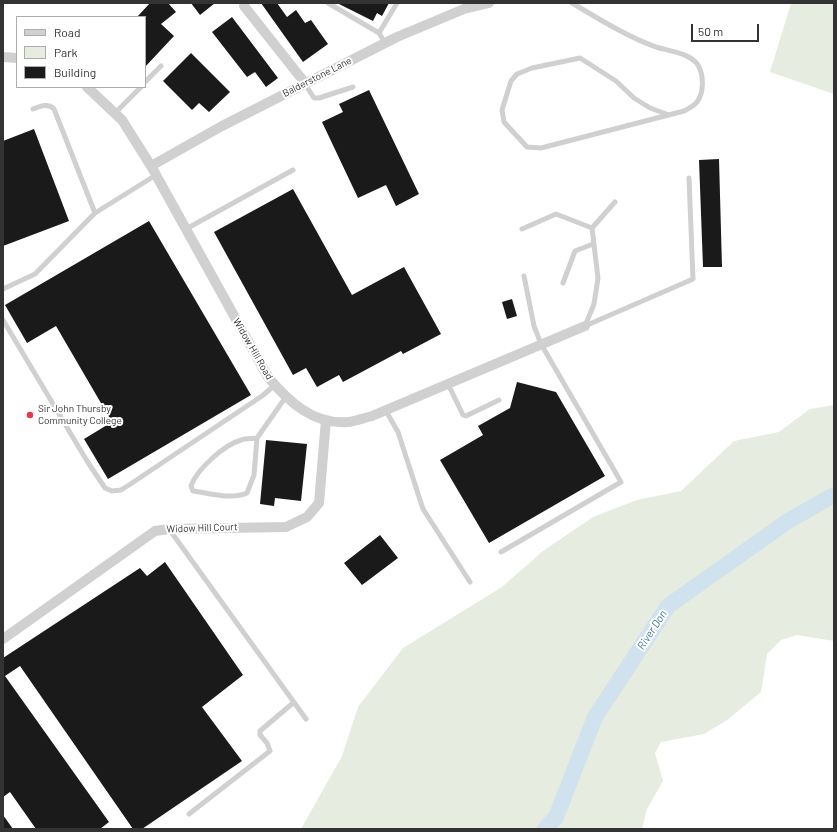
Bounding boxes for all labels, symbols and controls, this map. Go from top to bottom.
legend [16,16,146,88]
scale bar [693,16,761,42]
text: 50 m [698,24,723,38]
text: Road [54,25,81,39]
text: Park [54,45,78,59]
street label: Balderstone Lane [280,54,354,100]
text: Building [54,65,96,79]
street label: Widow Hill Road [231,316,275,382]
place label: Sir John Thursby Community College [38,403,122,426]
marker: Sir John Thursby Community College [25,410,35,420]
street label: Widow Hill Court [166,521,238,535]
water label: River Don [634,608,670,652]

